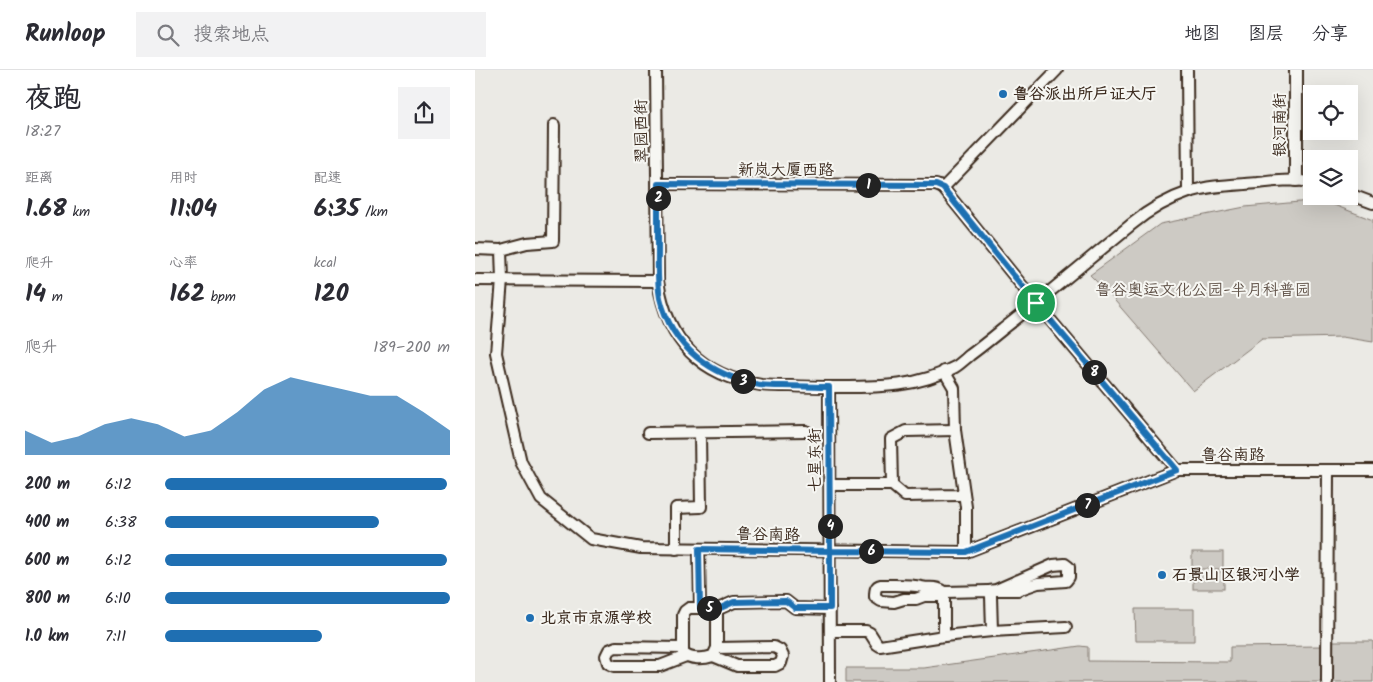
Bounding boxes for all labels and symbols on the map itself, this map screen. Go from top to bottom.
place label: 鲁谷派出所户证大厅 [1013,82,1157,107]
marker: 鲁谷派出所户证大厅 [997,88,1009,100]
street label: 银河南街 [1268,93,1293,157]
street label: 翠园西街 [629,99,655,163]
street label: 新岚大厦西路 [738,158,834,183]
pin: 1 [855,172,881,198]
pin: 2 [645,186,671,210]
park label: 鲁谷奥运文化公园-半月科普园 [1095,278,1311,303]
pin [1015,282,1057,324]
pin: 8 [1081,360,1107,384]
pin: 3 [731,368,755,394]
street label: 七星东街 [803,428,828,492]
street label: 鲁谷南路 [1201,443,1265,468]
pin: 7 [1075,492,1099,518]
pin: 4 [817,514,843,538]
street label: 鲁谷南路 [736,522,800,548]
pin: 6 [859,538,883,564]
place label: 石景山区银河小学 [1172,563,1300,588]
marker: 石景山区银河小学 [1156,569,1168,581]
pin: 5 [697,596,721,620]
place label: 北京市京源学校 [540,606,652,631]
marker: 北京市京源学校 [524,612,536,624]

